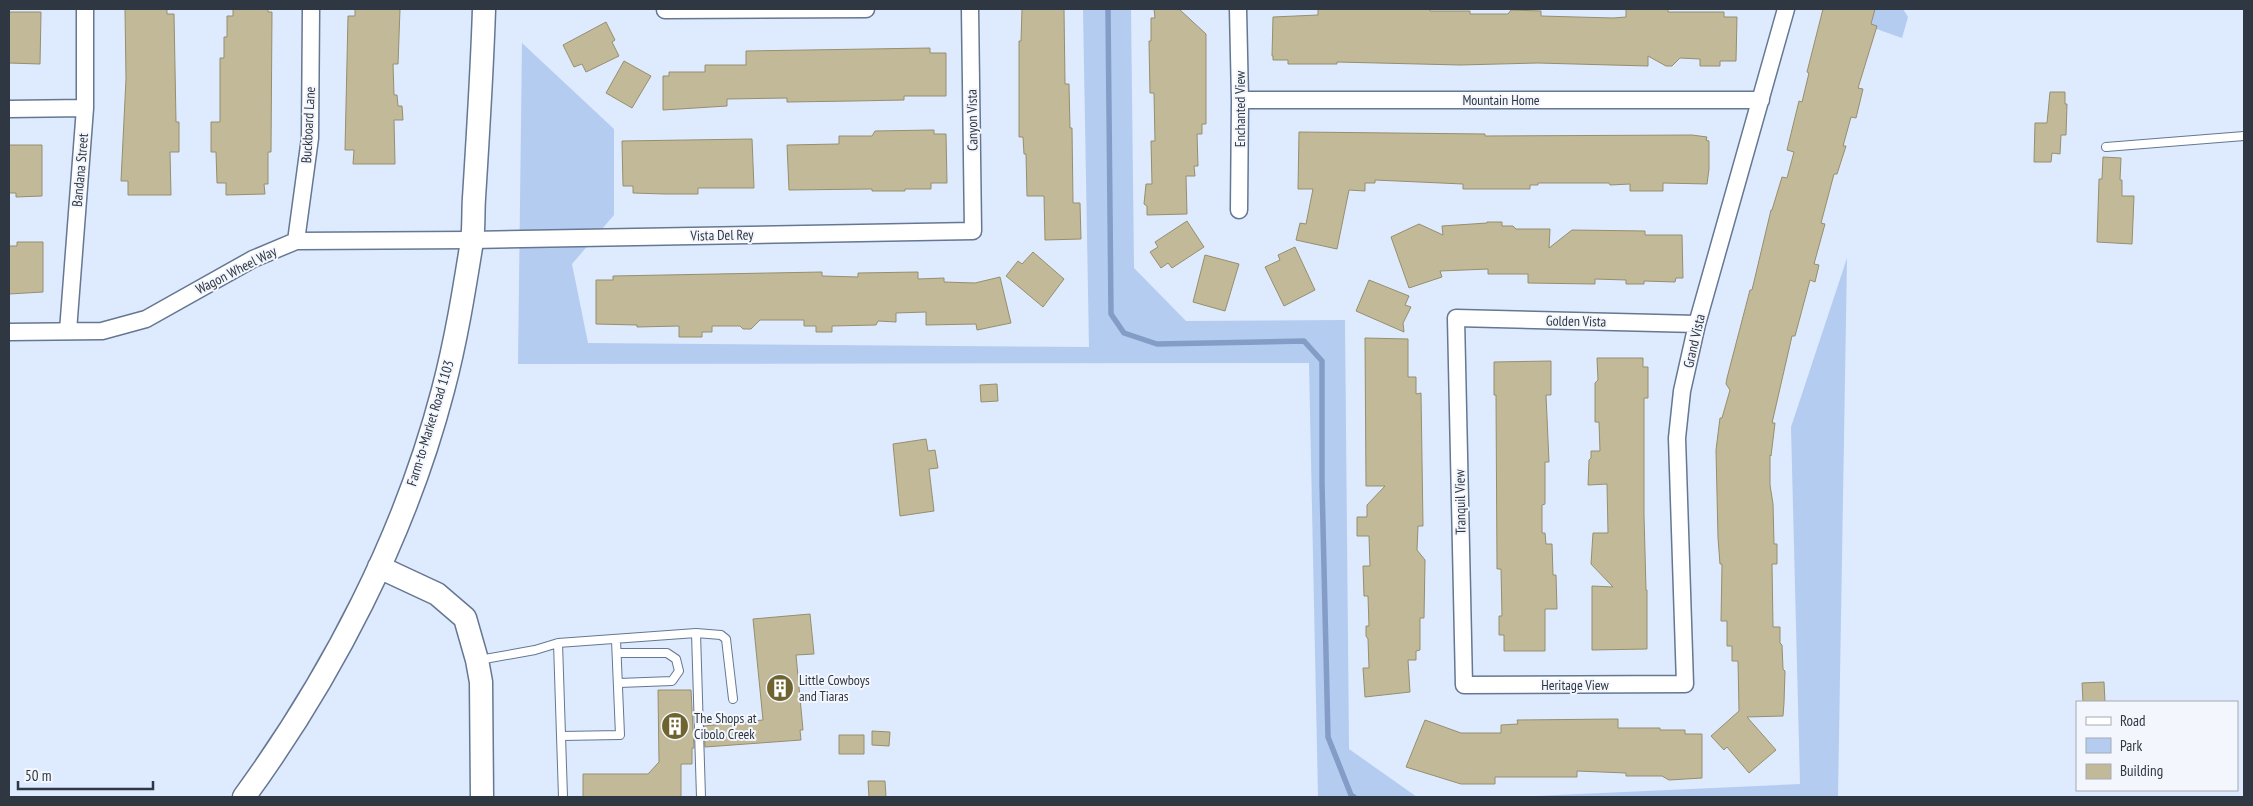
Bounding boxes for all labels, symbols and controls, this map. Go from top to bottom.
street label: Enchanted View [1231,70,1249,147]
street label: Buckboard Lane [297,86,319,164]
street label: Canyon Vista [962,89,982,151]
street label: Mountain Home [1462,91,1540,109]
street label: Bandana Street [68,132,92,207]
street label: Vista Del Rey [689,225,754,245]
street label: Wagon Wheel Way [193,242,280,298]
street label: Golden Vista [1546,311,1606,331]
street label: Grand Vista [1679,312,1709,370]
street label: Farm-to-Market Road 1103 [402,358,458,488]
street label: Tranquil View [1450,469,1470,535]
place label: Little Cowboys and Tiaras [799,671,870,705]
building icon: Little Cowboys and Tiaras [765,673,795,703]
street label: Heritage View [1541,676,1609,694]
legend [2076,701,2238,791]
place label: The Shops at Cibolo Creek [694,709,757,743]
building icon: The Shops at Cibolo Creek [660,711,690,741]
text: Road [2120,711,2146,730]
text: Park [2120,736,2142,755]
scale bar [18,758,152,790]
text: Building [2120,761,2163,780]
text: 50 m [25,766,51,785]

